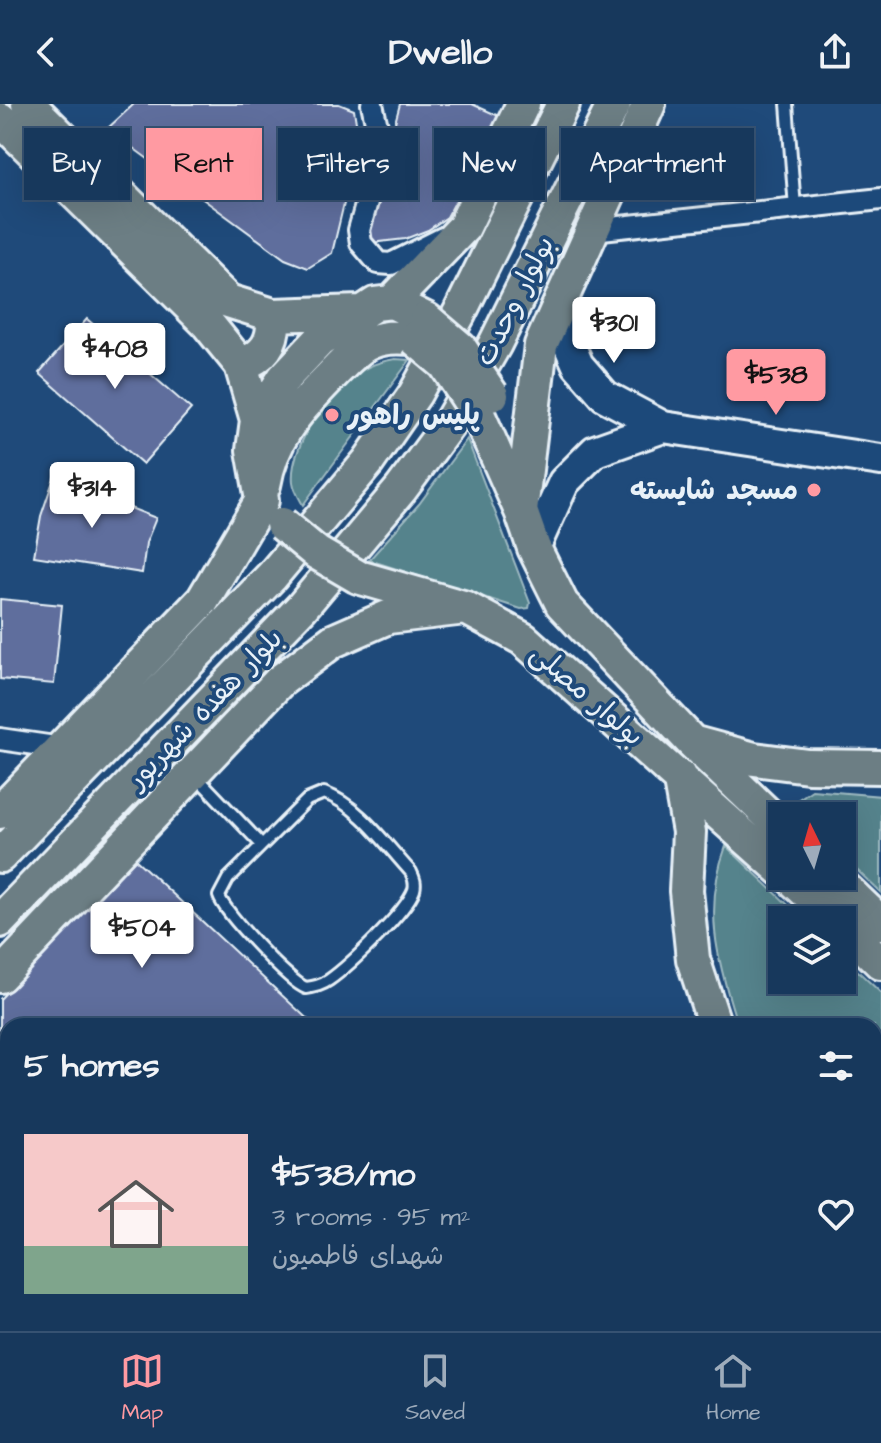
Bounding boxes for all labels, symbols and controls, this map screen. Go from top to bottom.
text: Dwello [389,27,492,78]
icon: back [24,30,68,74]
icon: share [813,30,857,74]
chip: Buy [24,128,130,200]
chip: Rent [146,128,262,200]
chip: Filters [278,128,418,200]
chip: New [434,128,545,200]
chip: Apartment [561,128,754,200]
street label: بولوار وحدت [466,229,564,373]
pin: $301 [567,297,661,365]
text: $301 [590,305,638,341]
pin: $408 [68,323,162,391]
text: $408 [82,331,148,367]
pin: $538 [729,349,823,417]
text: $538 [745,357,807,393]
place label: پلیس راهور [346,396,480,435]
marker: پلیس راهور [323,406,341,424]
pin: $314 [45,462,139,530]
text: $314 [68,470,116,506]
place label: مسجد شایسته [630,471,798,510]
marker: مسجد شایسته [805,481,823,499]
street label: بلوار هفده شهریور [117,620,292,799]
street label: بولوار مصلی [522,635,652,755]
north arrow [768,802,856,890]
map controls [768,802,856,994]
pin: $504 [95,902,189,970]
button: layers [768,906,856,994]
text: $504 [109,910,175,946]
text: 5 homes [24,1042,160,1090]
icon: filters [814,1044,858,1088]
text: $538/mo [272,1151,415,1199]
icon: home [88,1166,184,1262]
icon: heart [814,1192,858,1236]
text: 3 rooms · 95 m² [272,1199,471,1235]
text: شهدای فاطمیون [272,1238,444,1274]
tab: Map [120,1349,164,1428]
tab: Saved [405,1349,465,1428]
tab: Home [706,1349,761,1428]

